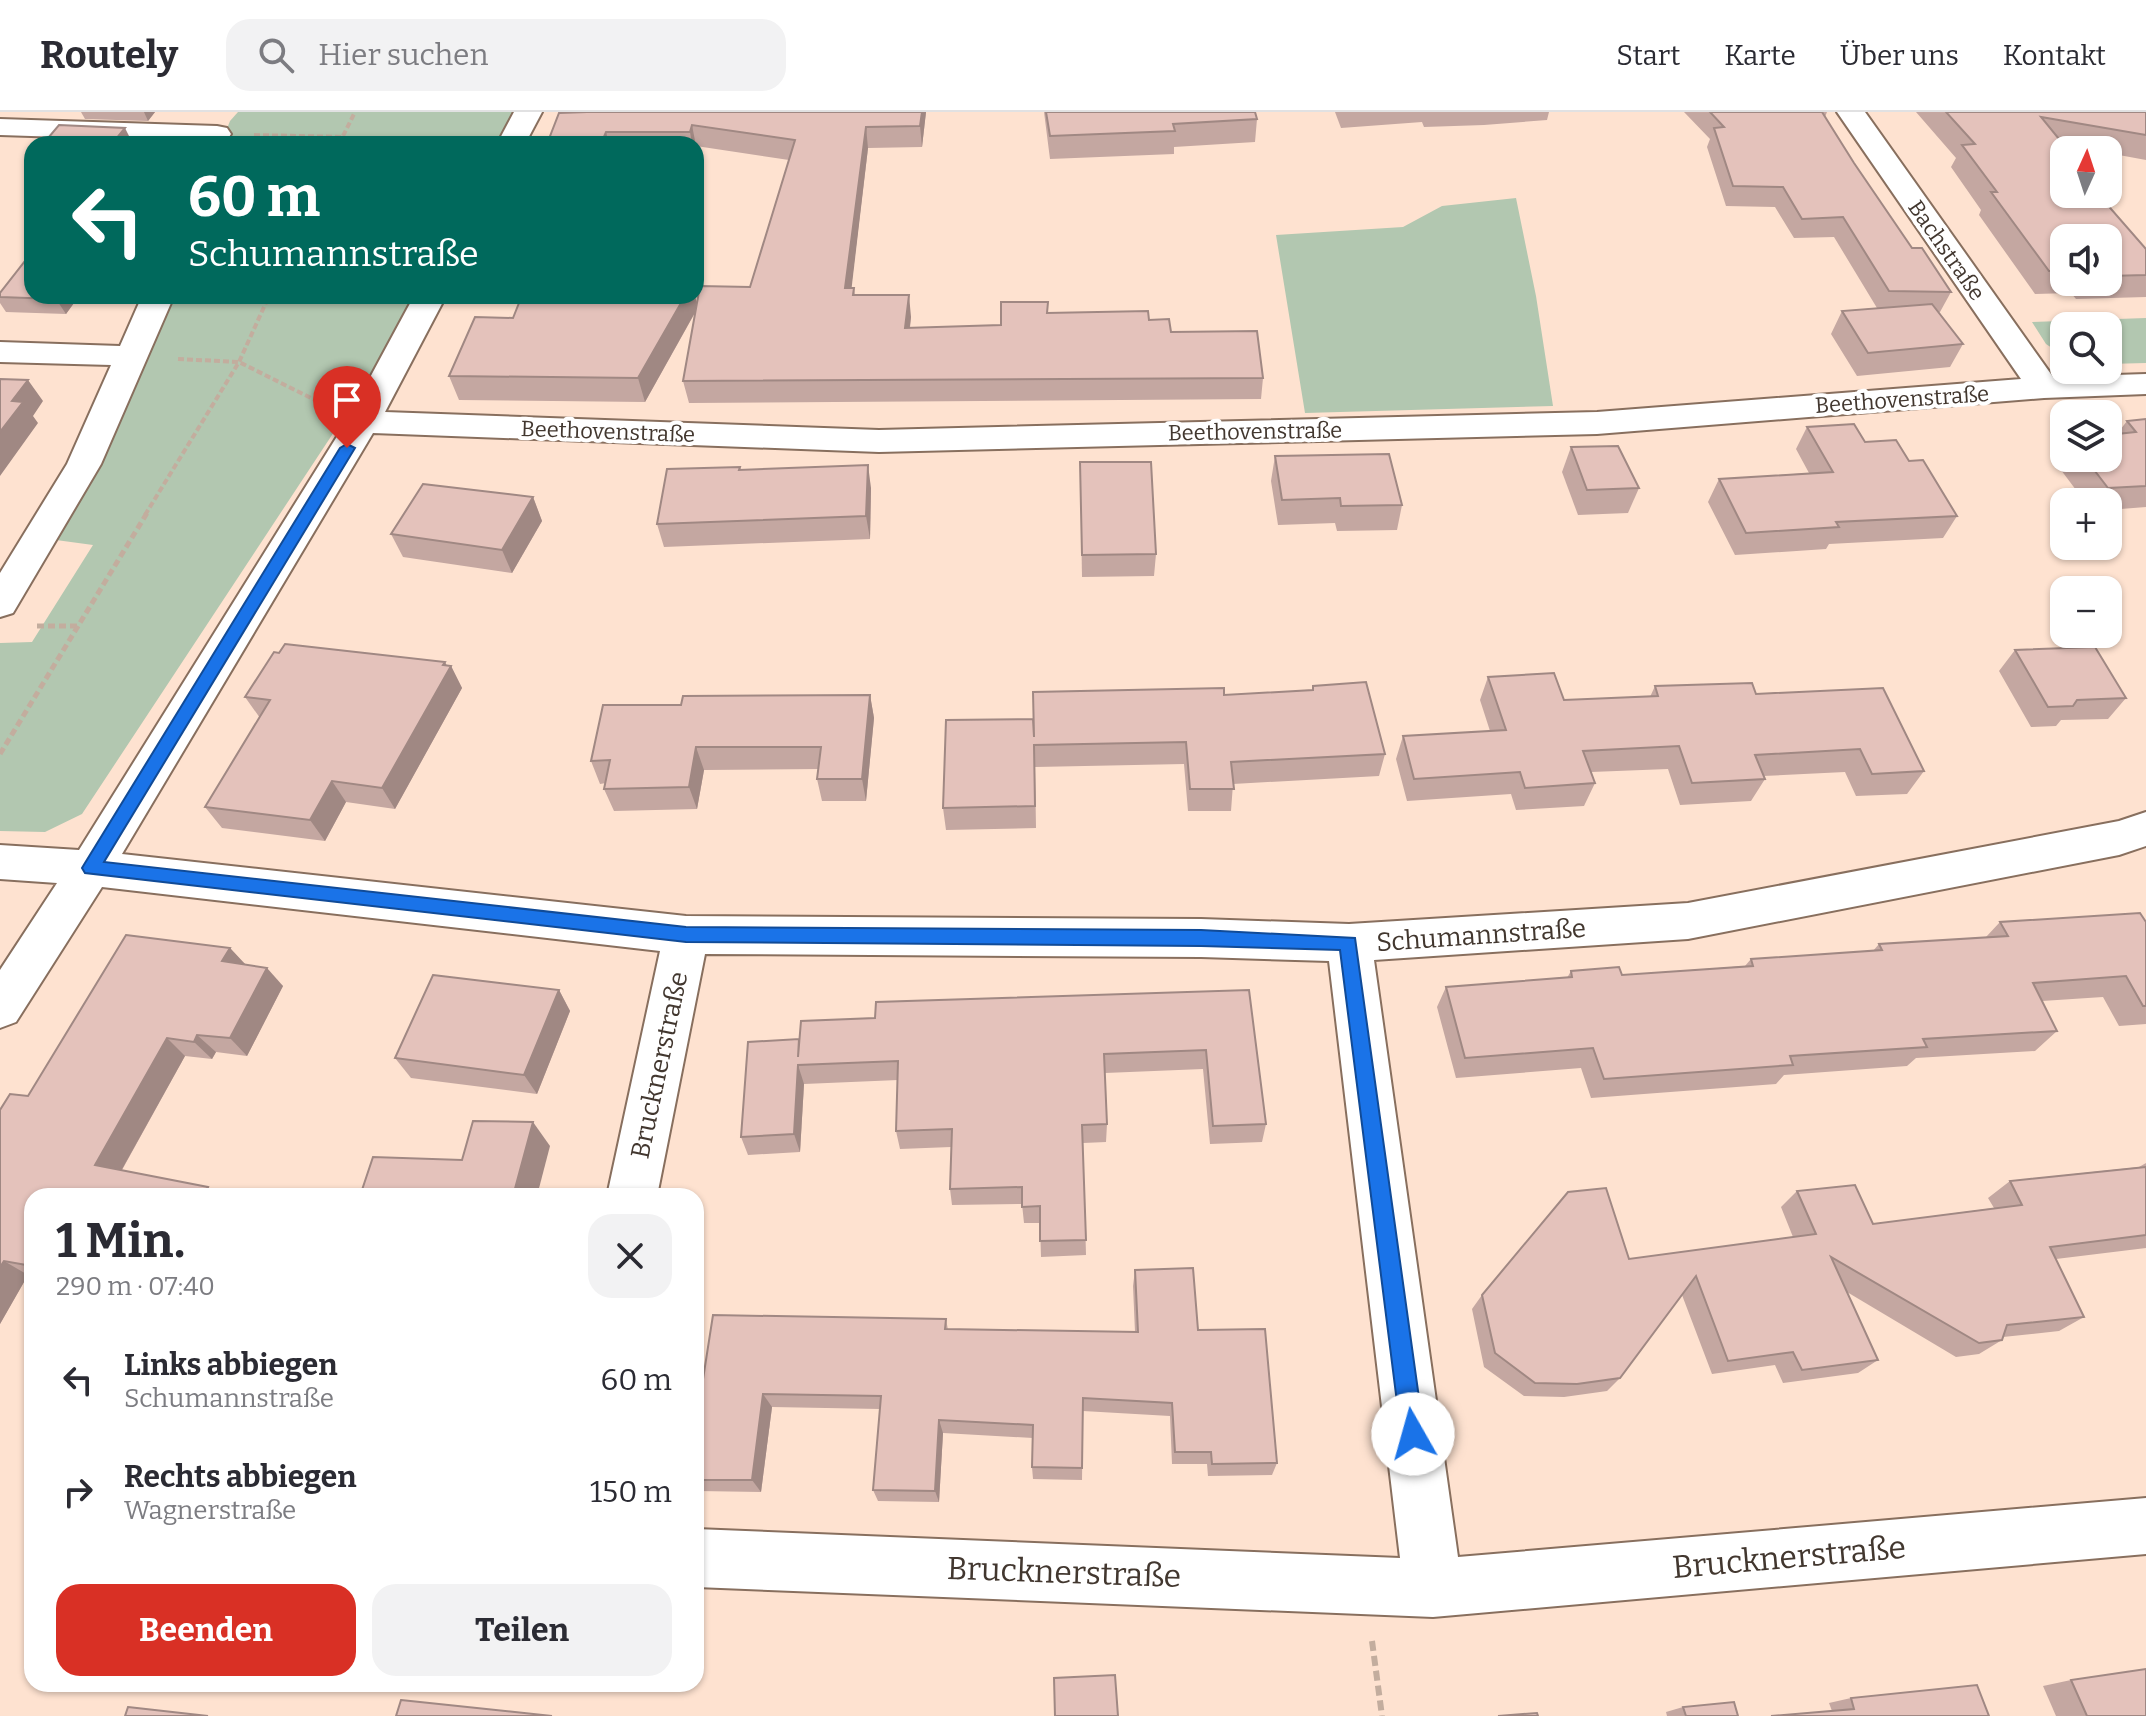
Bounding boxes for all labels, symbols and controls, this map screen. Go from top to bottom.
search box [226,19,786,91]
text: Routely [40,32,178,78]
icon: search [254,33,298,77]
text: Hier suchen [318,37,489,73]
text: Start [1616,39,1680,72]
text: Karte [1724,39,1796,72]
text: Über uns [1840,39,1959,72]
text: Kontakt [2003,39,2106,72]
north arrow [2050,136,2122,208]
map controls [2050,136,2122,648]
text: 60 m [188,164,320,231]
icon: left [56,168,160,272]
street label: Bachstraße [1902,195,1991,306]
button: sound [2050,224,2122,296]
text: Schumannstraße [188,232,479,276]
button: search [2050,312,2122,384]
pin [313,366,381,448]
icon: arrive [325,378,369,422]
street label: Beethovenstraße [1814,380,1990,419]
button: layers [2050,400,2122,472]
street label: Beethovenstraße [520,415,696,448]
street label: Beethovenstraße [1168,416,1342,447]
button: + [2050,488,2122,560]
button: − [2050,576,2122,648]
street label: Schumannstraße [1375,913,1587,958]
street label: Brucknerstraße [625,969,694,1161]
text: 1 Min. [56,1212,185,1270]
button: close [588,1214,672,1298]
text: 290 m · 07:40 [56,1271,215,1302]
text: Links abbiegen [124,1347,337,1383]
icon: left [56,1358,100,1402]
text: 60 m [601,1362,672,1398]
text: Schumannstraße [124,1383,334,1414]
position arrow [1371,1392,1455,1476]
text: Rechts abbiegen [124,1459,357,1495]
icon: right [56,1470,100,1514]
text: 150 m [590,1474,672,1510]
text: Wagnerstraße [124,1495,296,1526]
street label: Brucknerstraße [1671,1528,1907,1586]
street label: Brucknerstraße [946,1549,1182,1595]
button: Beenden [56,1584,356,1676]
button: Teilen [372,1584,672,1676]

